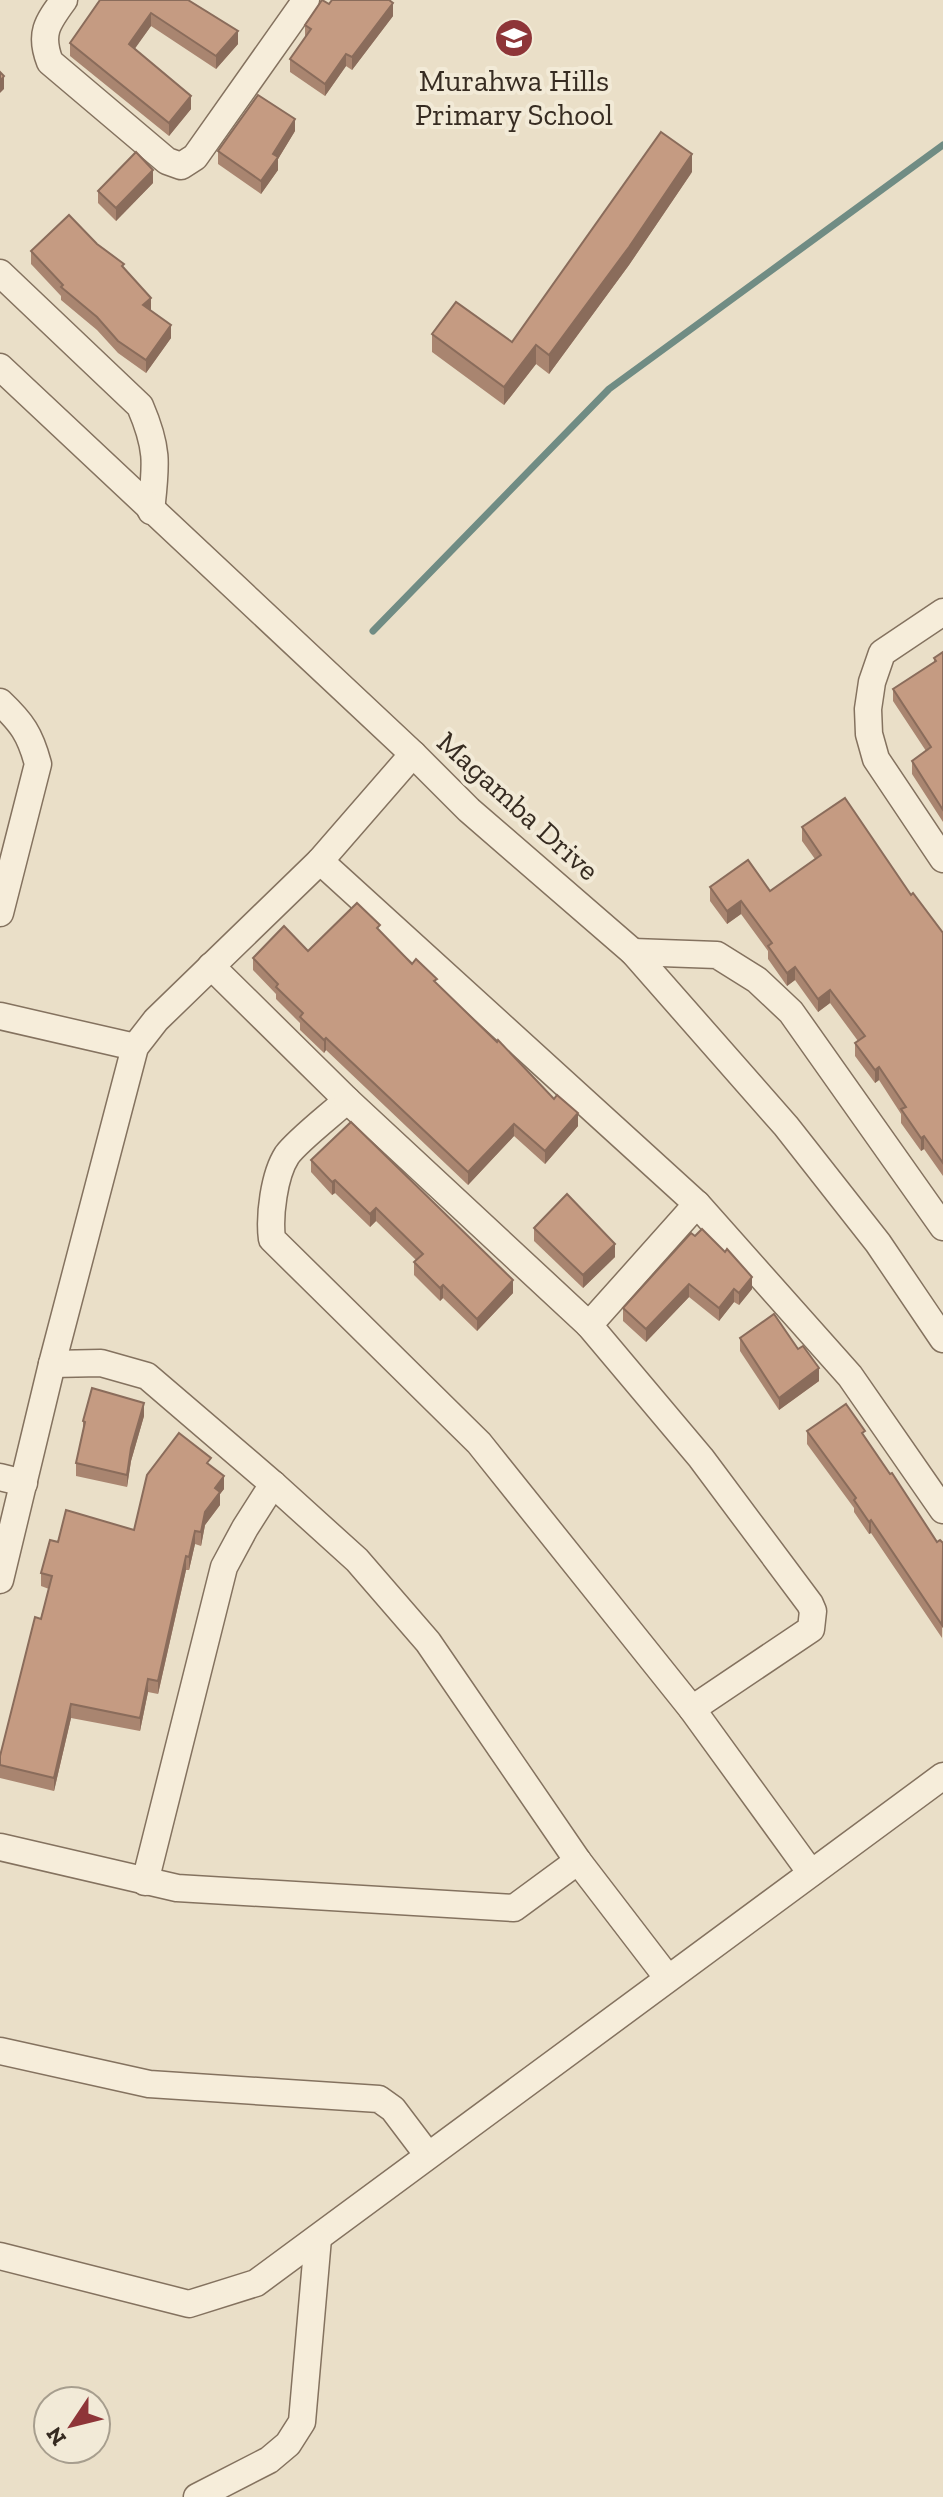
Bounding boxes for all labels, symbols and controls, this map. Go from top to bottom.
school or university icon: Murahwa Hills Primary School [493,17,535,59]
place label: Murahwa Hills Primary School [415,63,613,133]
street label: Magamba Drive [430,724,606,888]
north arrow [32,2385,112,2465]
text: N [40,2421,72,2451]

